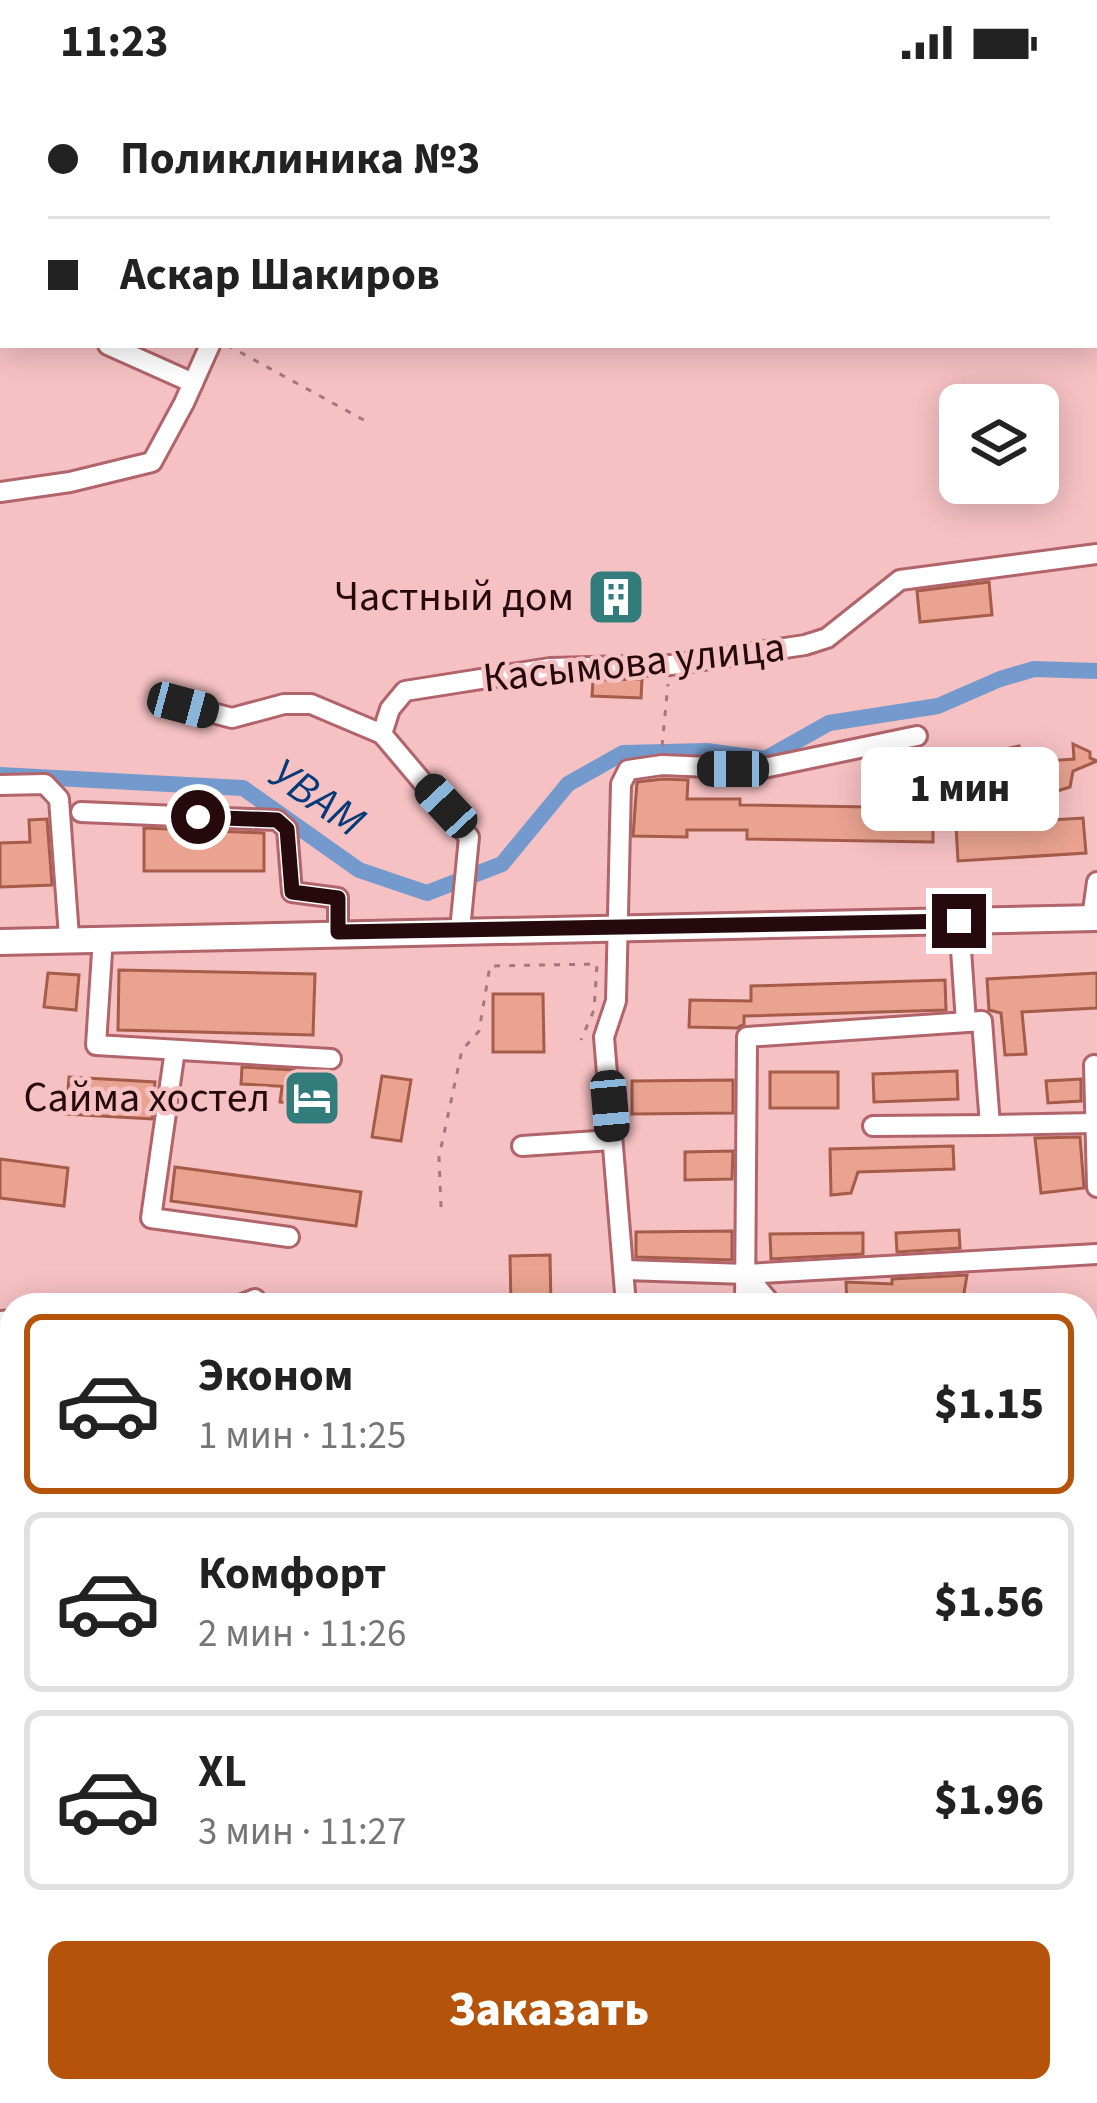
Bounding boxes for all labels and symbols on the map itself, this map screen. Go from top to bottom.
building icon: Частный дом [585,566,647,628]
place label: Частный дом [334,567,574,627]
street label: Касымова улица [480,617,788,709]
car [144,678,222,732]
water label: УВАМ [257,743,377,853]
callout: 1 мин [860,747,1058,831]
car [697,751,769,787]
car [408,767,484,845]
route start [171,790,225,844]
route end [932,894,986,948]
hotel icon: Сайма хостел [281,1067,343,1129]
place label: Сайма хостел [24,1068,270,1128]
car [589,1069,631,1143]

